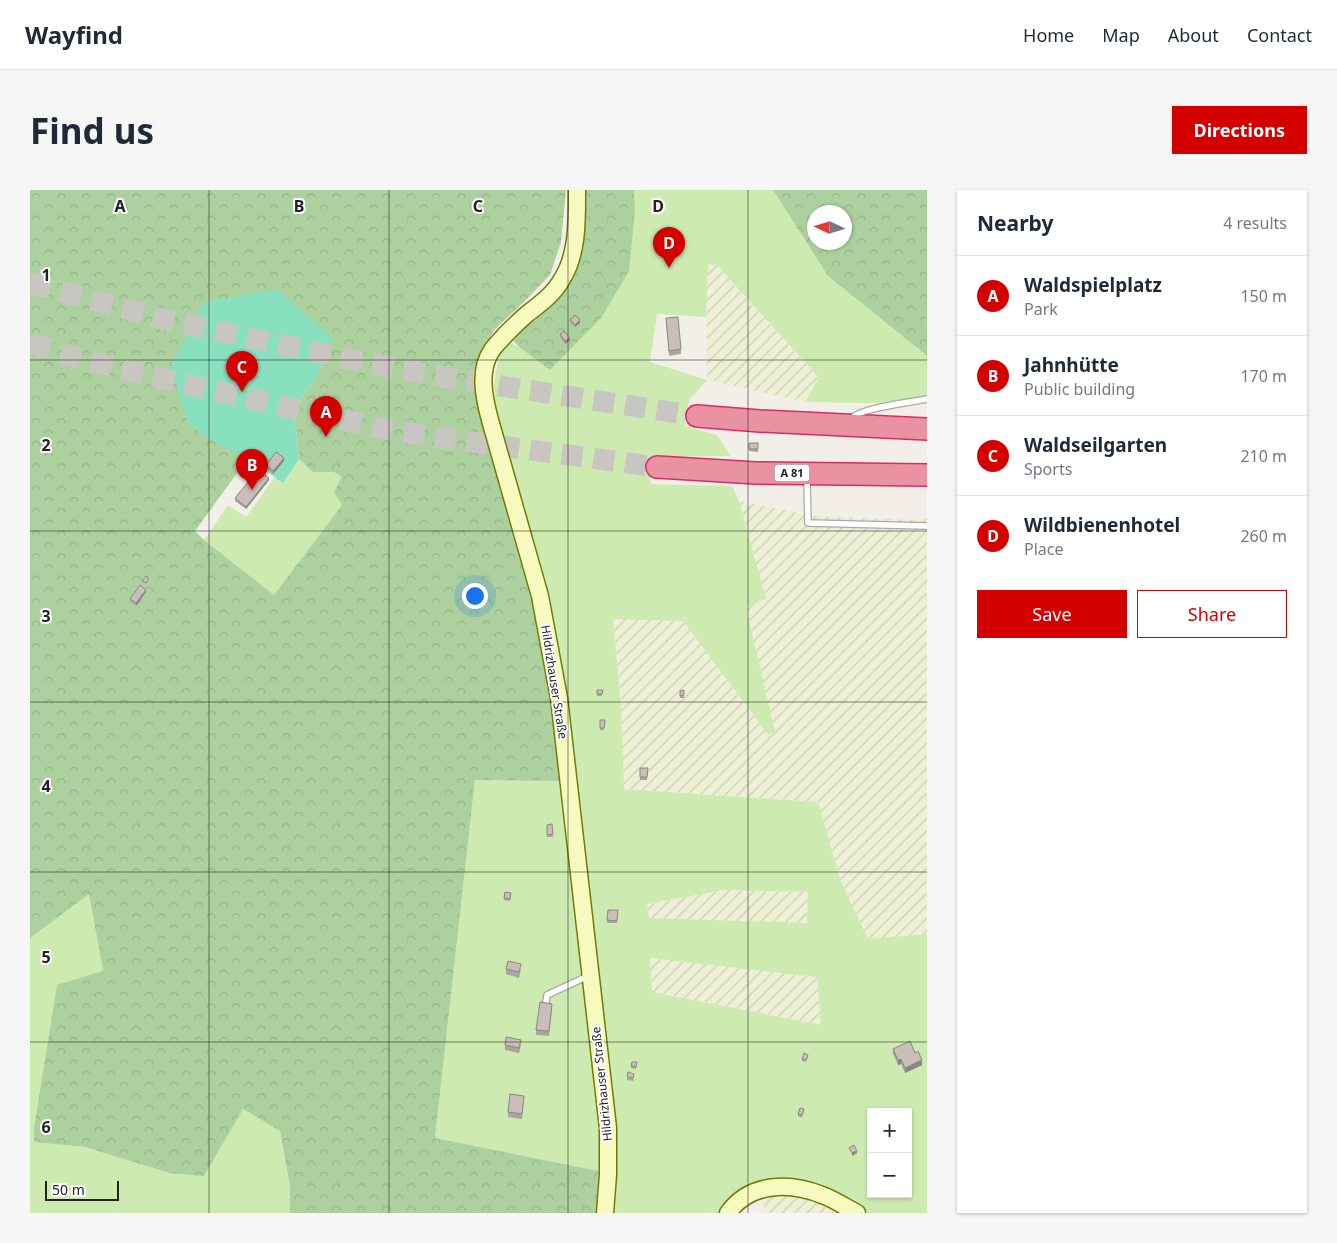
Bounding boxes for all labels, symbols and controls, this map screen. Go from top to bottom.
text: Wayfind [25,18,123,51]
text: Home [1023,23,1074,47]
text: Map [1102,23,1140,47]
text: About [1168,23,1219,47]
text: Contact [1247,23,1312,47]
button: Directions [1172,106,1307,154]
text: Find us [30,107,154,154]
text: A [114,195,126,217]
text: B [294,195,304,217]
text: C [473,195,483,217]
text: D [652,195,664,217]
north arrow [807,205,852,250]
text: Nearby [977,209,1053,237]
text: 4 results [1223,212,1287,234]
pin: D [653,227,685,268]
text: 1 [41,264,51,286]
text: Waldspielplatz [1024,272,1162,298]
text: A [987,285,999,307]
text: 150 m [1240,285,1287,307]
text: Park [1024,298,1058,320]
pin: C [226,351,258,392]
text: Jahnhütte [1024,352,1119,378]
text: B [988,365,998,387]
text: 170 m [1240,365,1287,387]
text: Public building [1024,378,1135,400]
pin: A [310,396,342,437]
text: Waldseilgarten [1024,432,1167,458]
text: 2 [41,434,51,456]
text: C [988,445,998,467]
text: 210 m [1240,445,1287,467]
pin: B [236,449,268,490]
text: Sports [1024,458,1072,480]
road number: A 81 [774,464,810,482]
text: Wildbienenhotel [1024,512,1180,538]
text: D [987,525,999,547]
text: 260 m [1240,525,1287,547]
text: Place [1024,538,1064,560]
your location [462,583,488,609]
button: Save [977,590,1127,638]
button: Share [1137,590,1287,638]
text: 3 [41,605,51,627]
street label: Hildrizhauser Straße [537,624,572,740]
text: 4 [41,775,51,797]
text: 5 [41,946,51,968]
street label: Hildrizhauser Straße [587,1026,616,1142]
map controls [867,1108,912,1198]
button: + [867,1108,912,1153]
text: 6 [41,1116,51,1138]
button: − [867,1153,912,1198]
scale bar [45,1178,119,1201]
text: 50 m [52,1180,85,1199]

